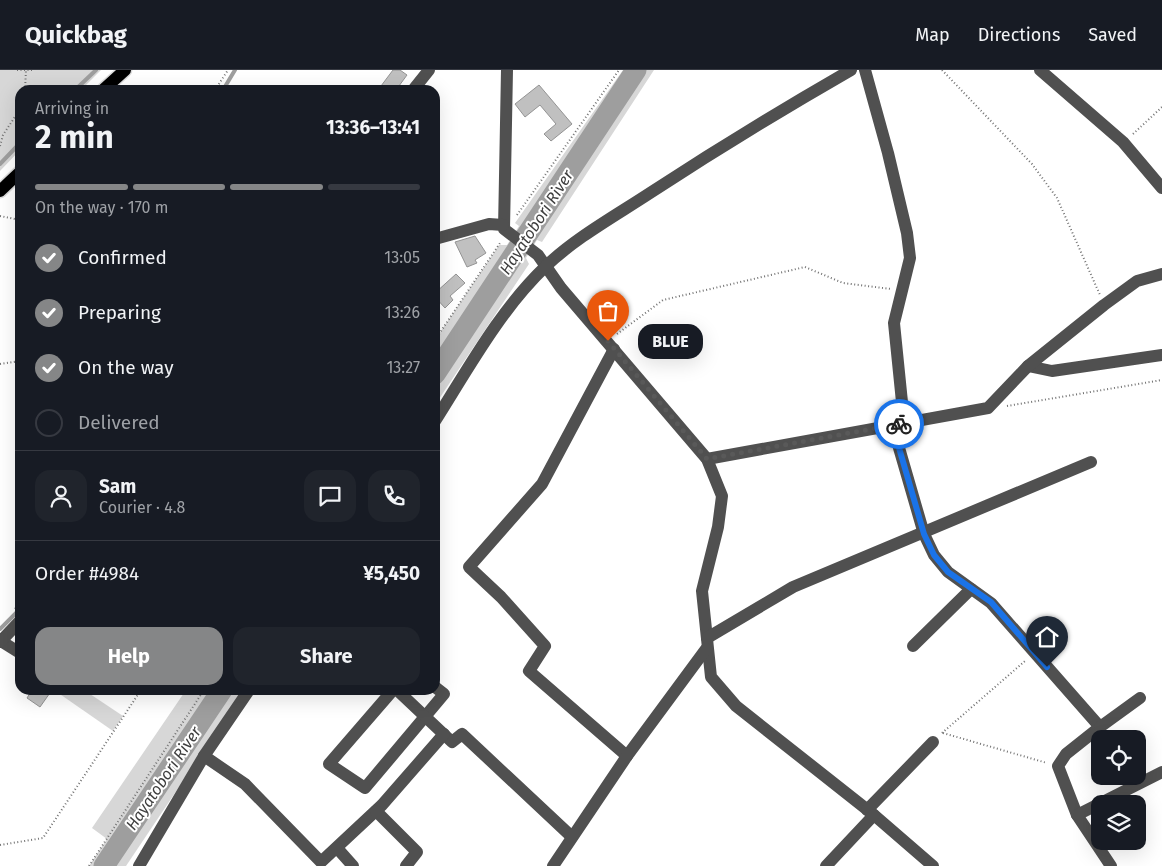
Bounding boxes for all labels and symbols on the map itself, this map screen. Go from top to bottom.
water label: Hayatobori River [496,166,578,278]
pin [587,290,629,341]
callout: BLUE [638,324,703,358]
courier [874,399,924,449]
pin [1026,616,1068,667]
water label: Hayatobori River [122,722,206,834]

